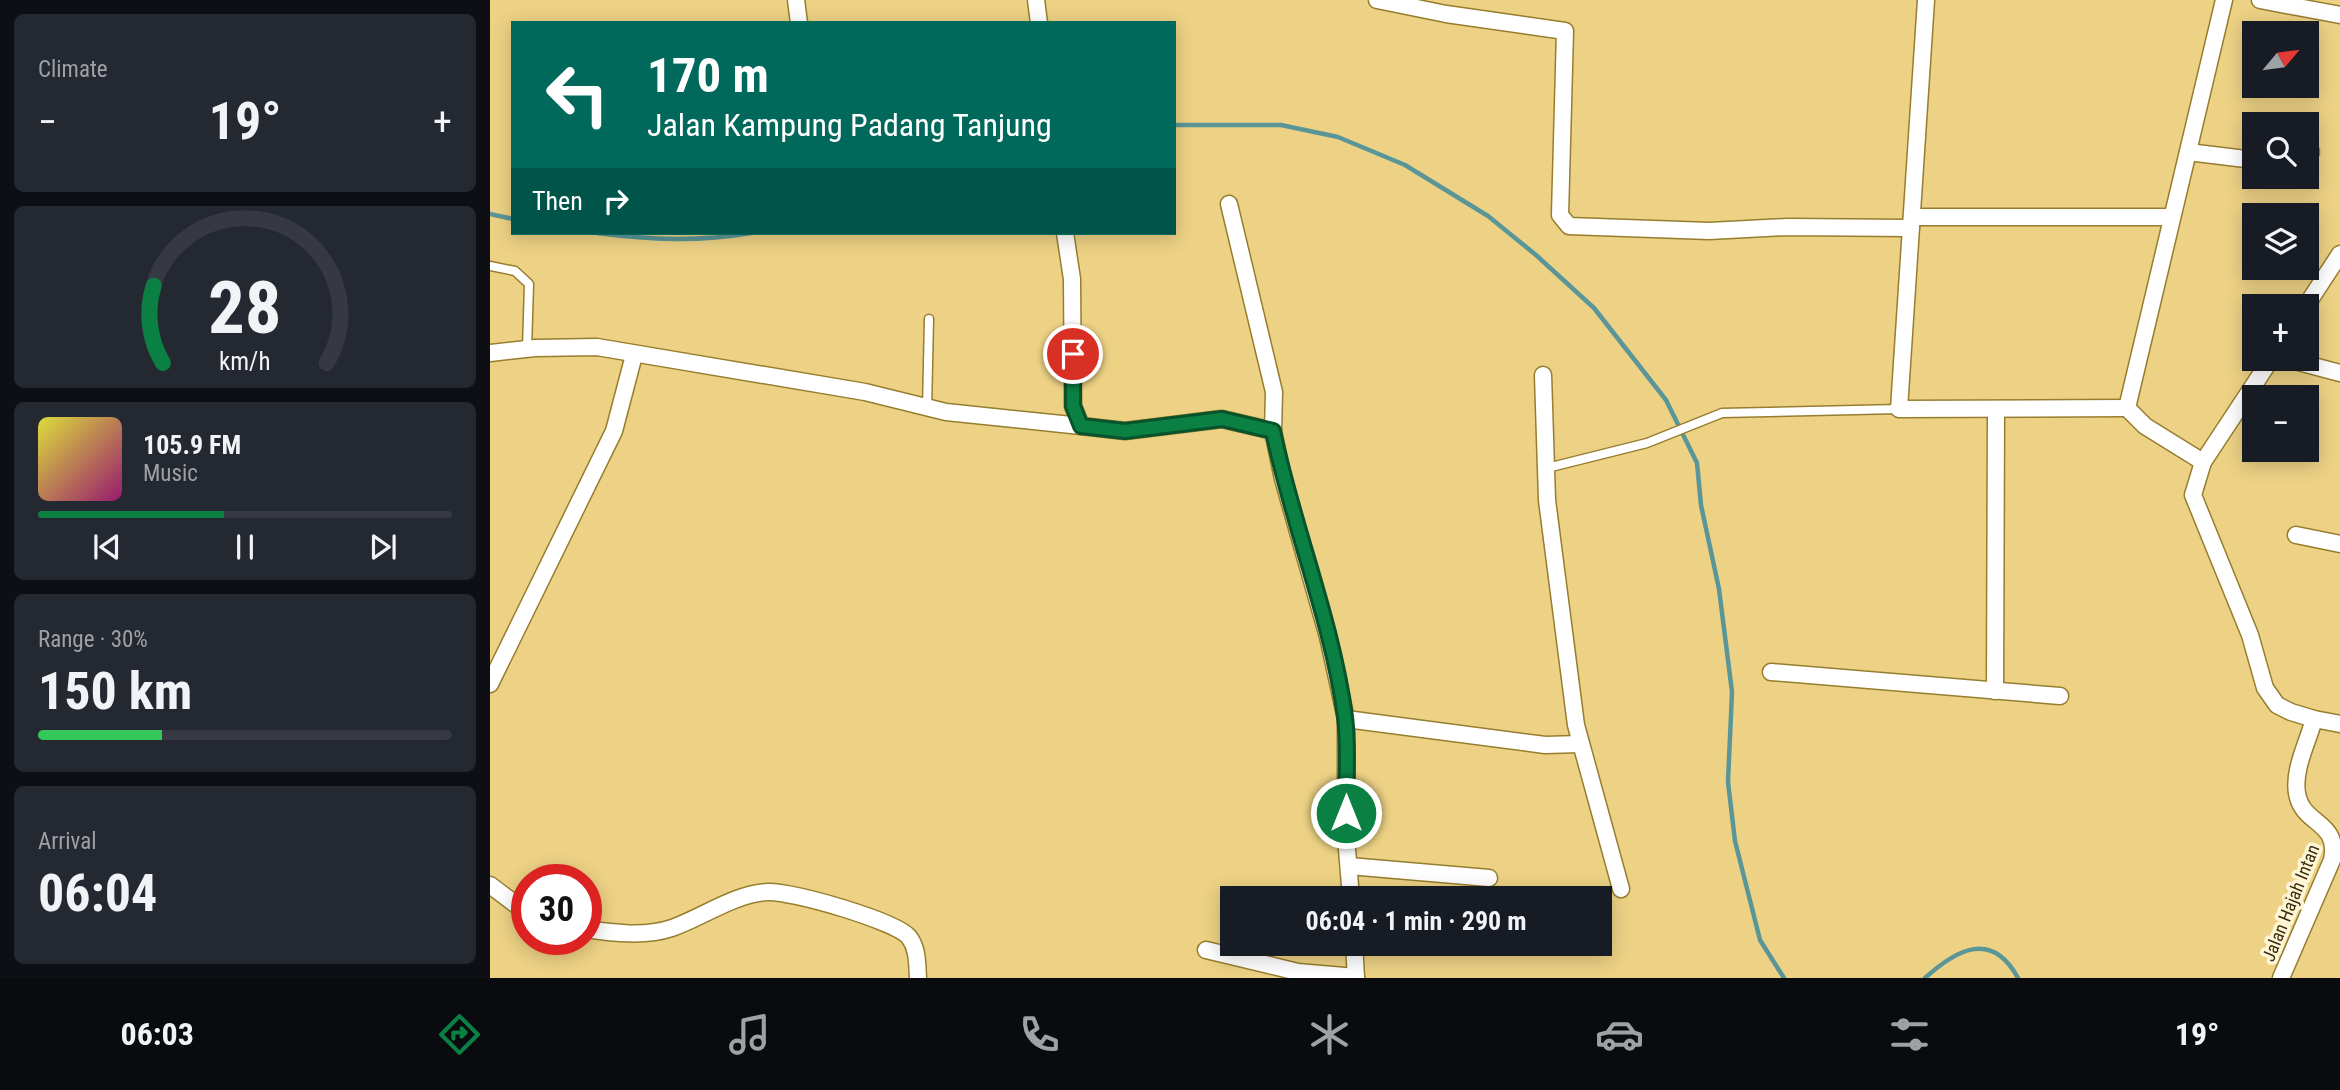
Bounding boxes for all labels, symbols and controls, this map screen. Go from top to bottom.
north arrow [2242,21,2319,98]
map controls [2242,21,2319,462]
text: 170 m [647,47,769,104]
icon: left [532,49,623,140]
text: Climate [38,56,108,83]
text: 19° [209,91,281,152]
text: − [38,100,57,144]
text: + [433,100,452,144]
text: Jalan Kampung Padang Tanjung [647,106,1052,144]
button: search [2242,112,2319,189]
icon: right [597,182,635,220]
text: Then [532,186,583,216]
button: layers [2242,203,2319,280]
text: 28 [208,265,282,351]
button: + [2242,294,2319,371]
pin [1043,324,1103,384]
icon: arrive [1054,335,1092,373]
text: km/h [219,347,271,376]
button: − [2242,385,2319,462]
text: 105.9 FM [143,430,241,460]
text: Music [143,460,198,487]
icon: previous [88,528,126,566]
icon: pause [226,528,264,566]
icon: next [364,528,402,566]
text: Range · 30% [38,626,148,653]
text: 150 km [38,661,192,722]
position arrow [1309,776,1383,850]
text: Arrival [38,828,97,855]
street label: Jalan Hajah Intan [2258,841,2324,964]
text: 06:04 [38,863,157,924]
speed limit sign: 30 [511,864,602,955]
text: 06:04 · 1 min · 290 m [1306,906,1526,936]
icon: directions [435,1010,484,1059]
icon: music [725,1010,774,1059]
icon: phone [1015,1010,1064,1059]
icon: climate [1305,1010,1354,1059]
icon: car [1595,1010,1644,1059]
icon: filters [1885,1010,1934,1059]
text: 06:03 [120,1015,194,1053]
text: 19° [2175,1015,2219,1053]

